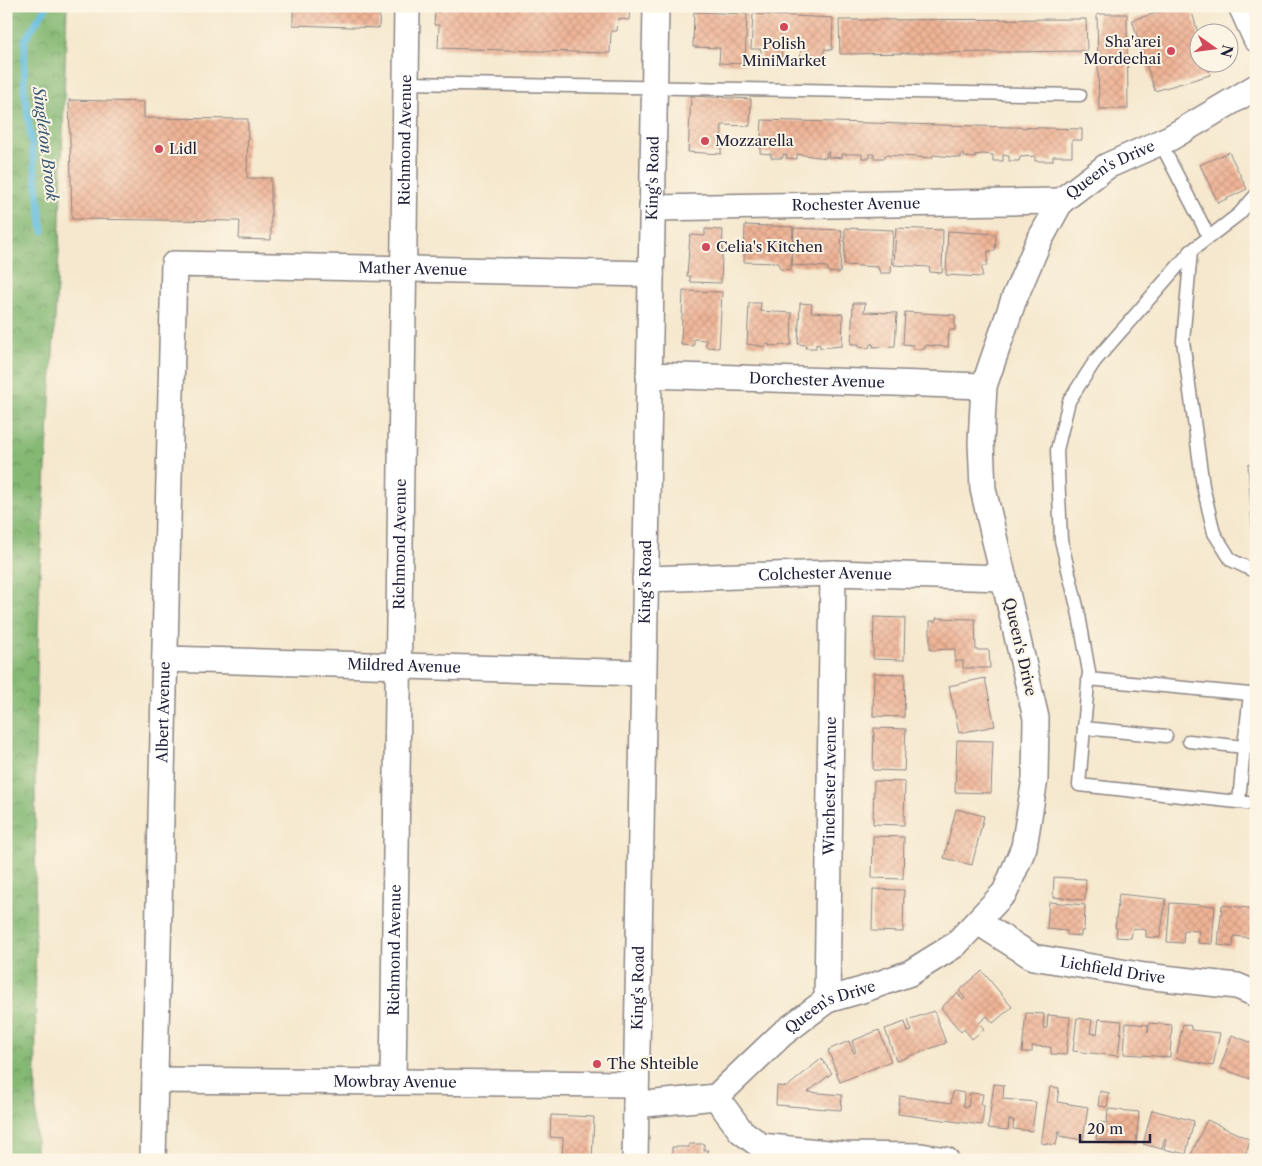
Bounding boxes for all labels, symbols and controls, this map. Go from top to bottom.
marker: Polish MiniMarket [778,21,790,33]
north arrow [1190,22,1240,72]
place label: Sha'arei Mordechai [1084,32,1161,68]
place label: Polish MiniMarket [742,34,827,70]
text: N [1216,43,1237,59]
marker: Sha'arei Mordechai [1165,45,1177,57]
street label: Richmond Avenue [394,74,415,206]
water label: Singleton Brook [29,85,63,203]
place label: Mozzarella [715,131,794,150]
marker: Mozzarella [699,135,711,147]
street label: King's Road [642,136,663,220]
street label: Queen's Drive [1062,136,1158,203]
place label: Lidl [169,139,198,158]
marker: Lidl [153,143,165,155]
street label: Rochester Avenue [791,193,920,215]
place label: Celia's Kitchen [716,237,824,256]
marker: Celia's Kitchen [700,241,712,253]
street label: Mather Avenue [358,258,467,279]
street label: Dorchester Avenue [749,368,885,392]
street label: Richmond Avenue [389,478,410,610]
street label: King's Road [635,540,655,624]
street label: Colchester Avenue [758,563,892,584]
street label: Queen's Drive [1000,596,1041,698]
street label: Mildred Avenue [347,654,461,677]
street label: Albert Avenue [152,661,174,764]
street label: Winchester Avenue [819,716,840,857]
street label: Richmond Avenue [384,884,405,1016]
street label: King's Road [627,946,648,1030]
street label: Lichfield Drive [1059,952,1166,987]
street label: Queen's Drive [781,976,878,1037]
place label: The Shteible [607,1054,699,1073]
marker: The Shteible [591,1058,603,1070]
street label: Mowbray Avenue [333,1071,457,1092]
scale bar [1080,1111,1150,1143]
text: 20 m [1087,1119,1123,1138]

